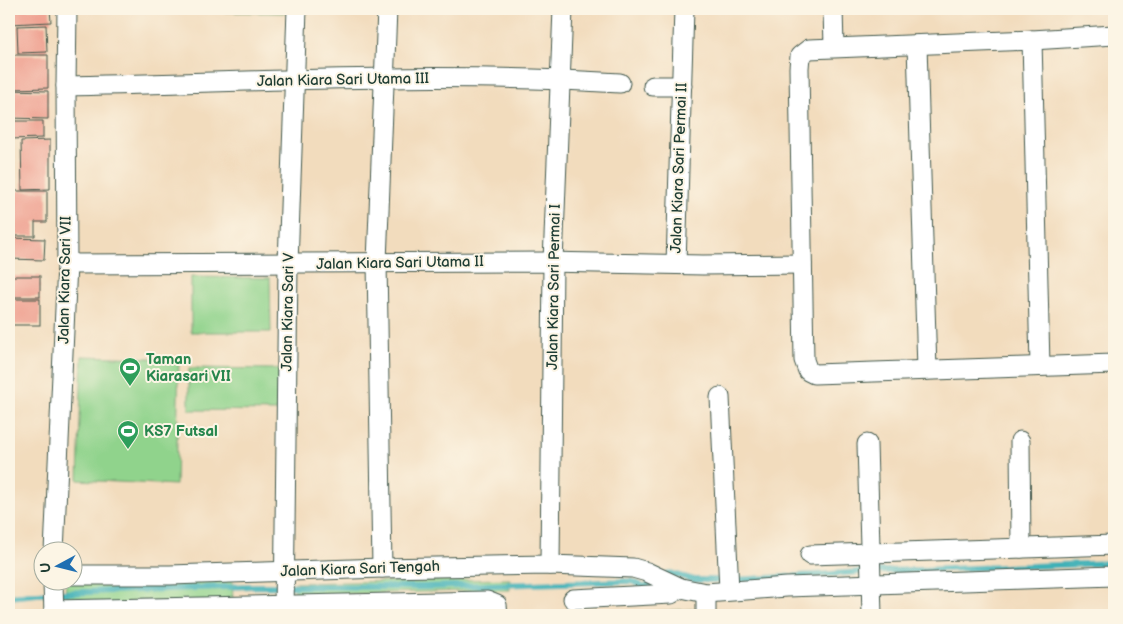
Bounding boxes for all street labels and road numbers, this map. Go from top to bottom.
street label: Jalan Kiara Sari Utama III [257,69,430,91]
street label: Jalan Kiara Sari Permai II [667,82,691,254]
street label: Jalan Kiara Sari Permai I [543,203,565,370]
street label: Jalan Kiara Sari VII [54,216,76,344]
street label: Jalan Kiara Sari V [277,252,299,371]
street label: Jalan Kiara Sari Utama II [316,252,484,274]
street label: Jalan Kiara Sari Tengah [280,557,440,581]

